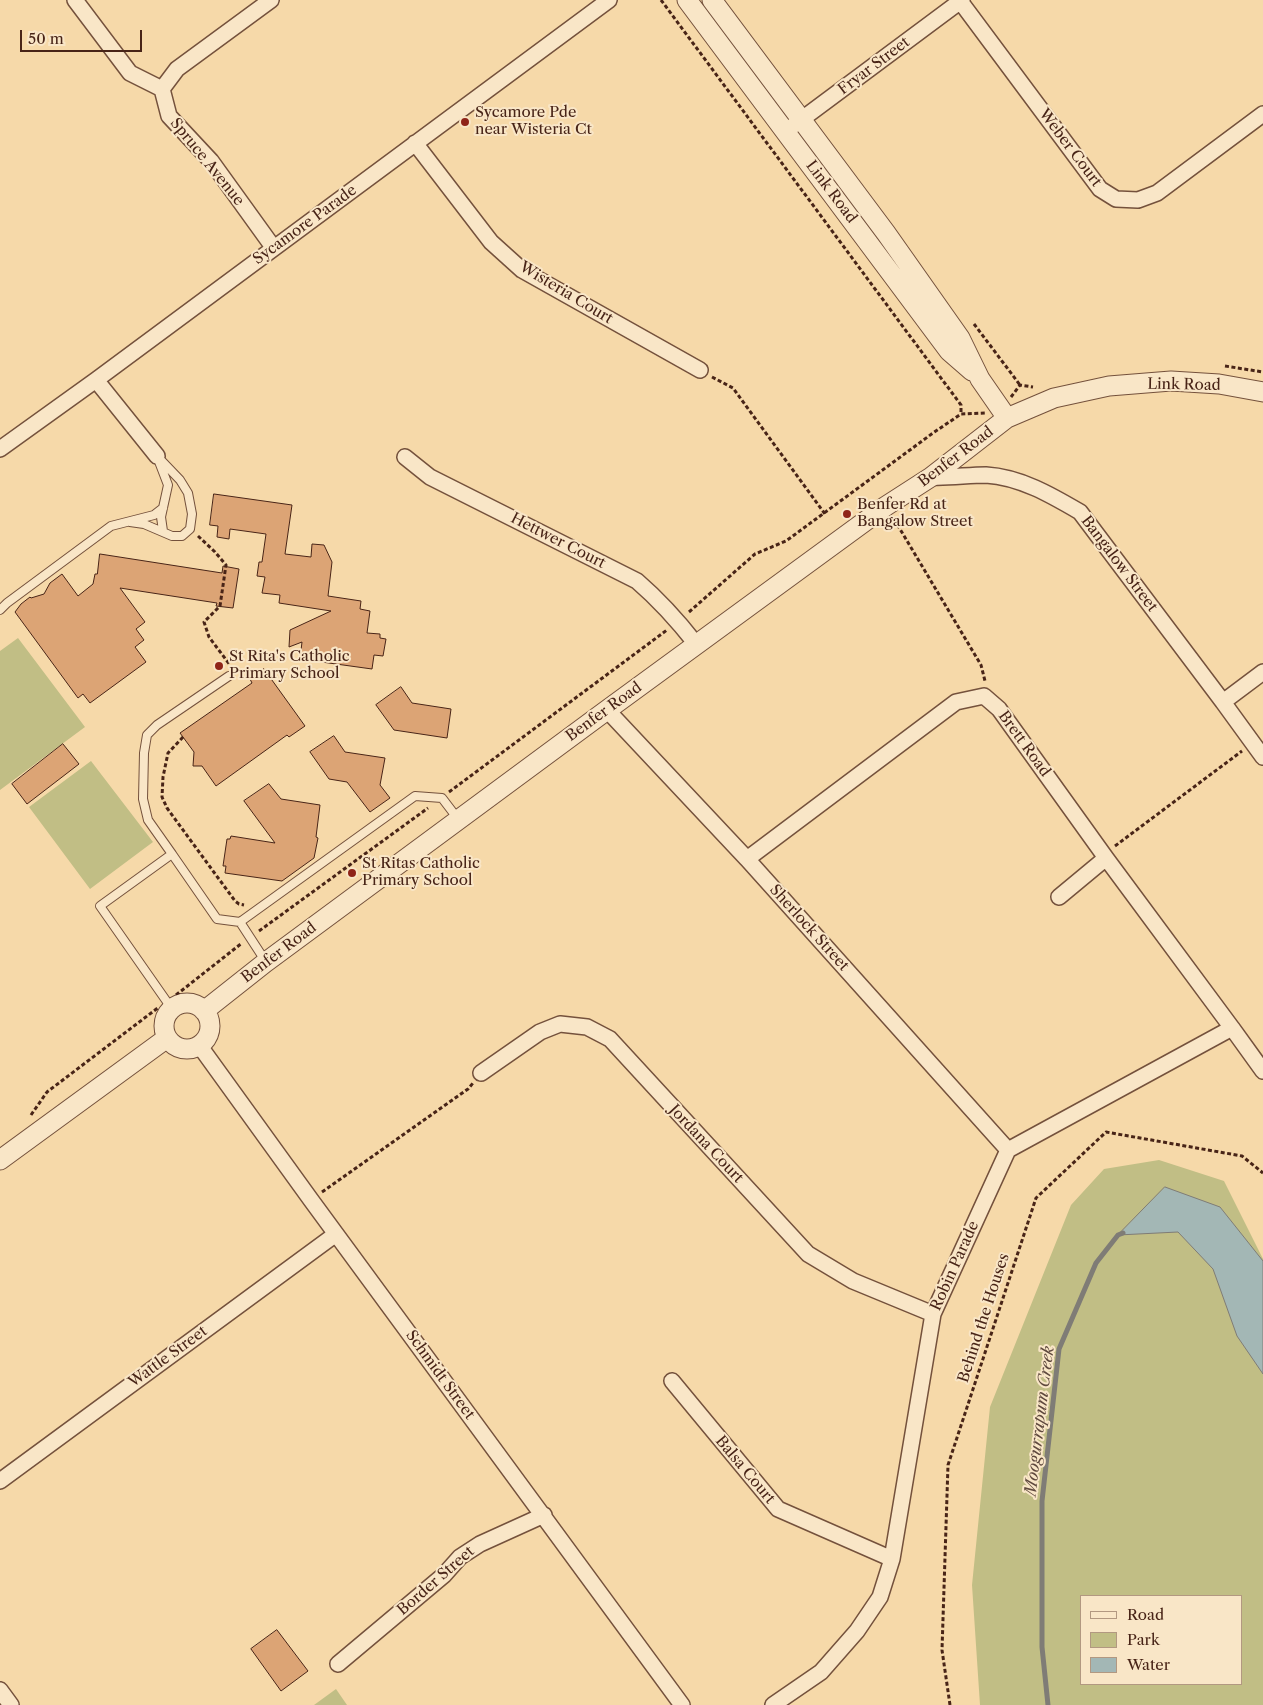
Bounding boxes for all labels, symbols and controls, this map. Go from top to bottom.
scale bar [22,20,145,52]
text: 50 m [28,29,64,48]
street label: Fryar Street [835,33,913,99]
place label: Sycamore Pde near Wisteria Ct [475,104,592,139]
street label: Weber Court [1035,105,1105,191]
street label: Spruce Avenue [166,115,248,209]
marker: Sycamore Pde near Wisteria Ct [459,116,471,128]
street label: Link Road [802,157,860,227]
street label: Sycamore Parade [250,181,360,269]
street label: Wisteria Court [516,258,616,328]
street label: Link Road [1147,375,1221,395]
street label: Benfer Road [915,423,997,491]
place label: Benfer Rd at Bangalow Street [857,496,973,531]
marker: Benfer Rd at Bangalow Street [841,508,853,520]
street label: Hettwer Court [508,509,608,573]
street label: Bangalow Street [1077,512,1161,616]
place label: St Rita's Catholic Primary School [229,648,350,683]
marker: St Rita's Catholic Primary School [213,660,225,672]
street label: Benfer Road [563,678,645,746]
street label: Brett Road [994,708,1054,780]
place label: St Ritas Catholic Primary School [362,855,480,890]
marker: St Ritas Catholic Primary School [346,867,358,879]
street label: Sherlock Street [766,881,852,975]
street label: Benfer Road [238,919,320,987]
street label: Jordana Court [665,1101,747,1187]
street label: Robin Parade [927,1218,983,1314]
street label: Behind the Houses [955,1251,1013,1385]
street label: Wattle Street [125,1322,211,1392]
street label: Schmidt Street [402,1327,478,1423]
water label: Moogurrapum Creek [1021,1345,1059,1497]
street label: Balsa Court [711,1432,779,1508]
street label: Border Street [394,1543,478,1619]
legend [1080,1595,1243,1685]
text: Road [1127,1605,1164,1624]
text: Park [1127,1630,1160,1649]
text: Water [1127,1655,1170,1674]

